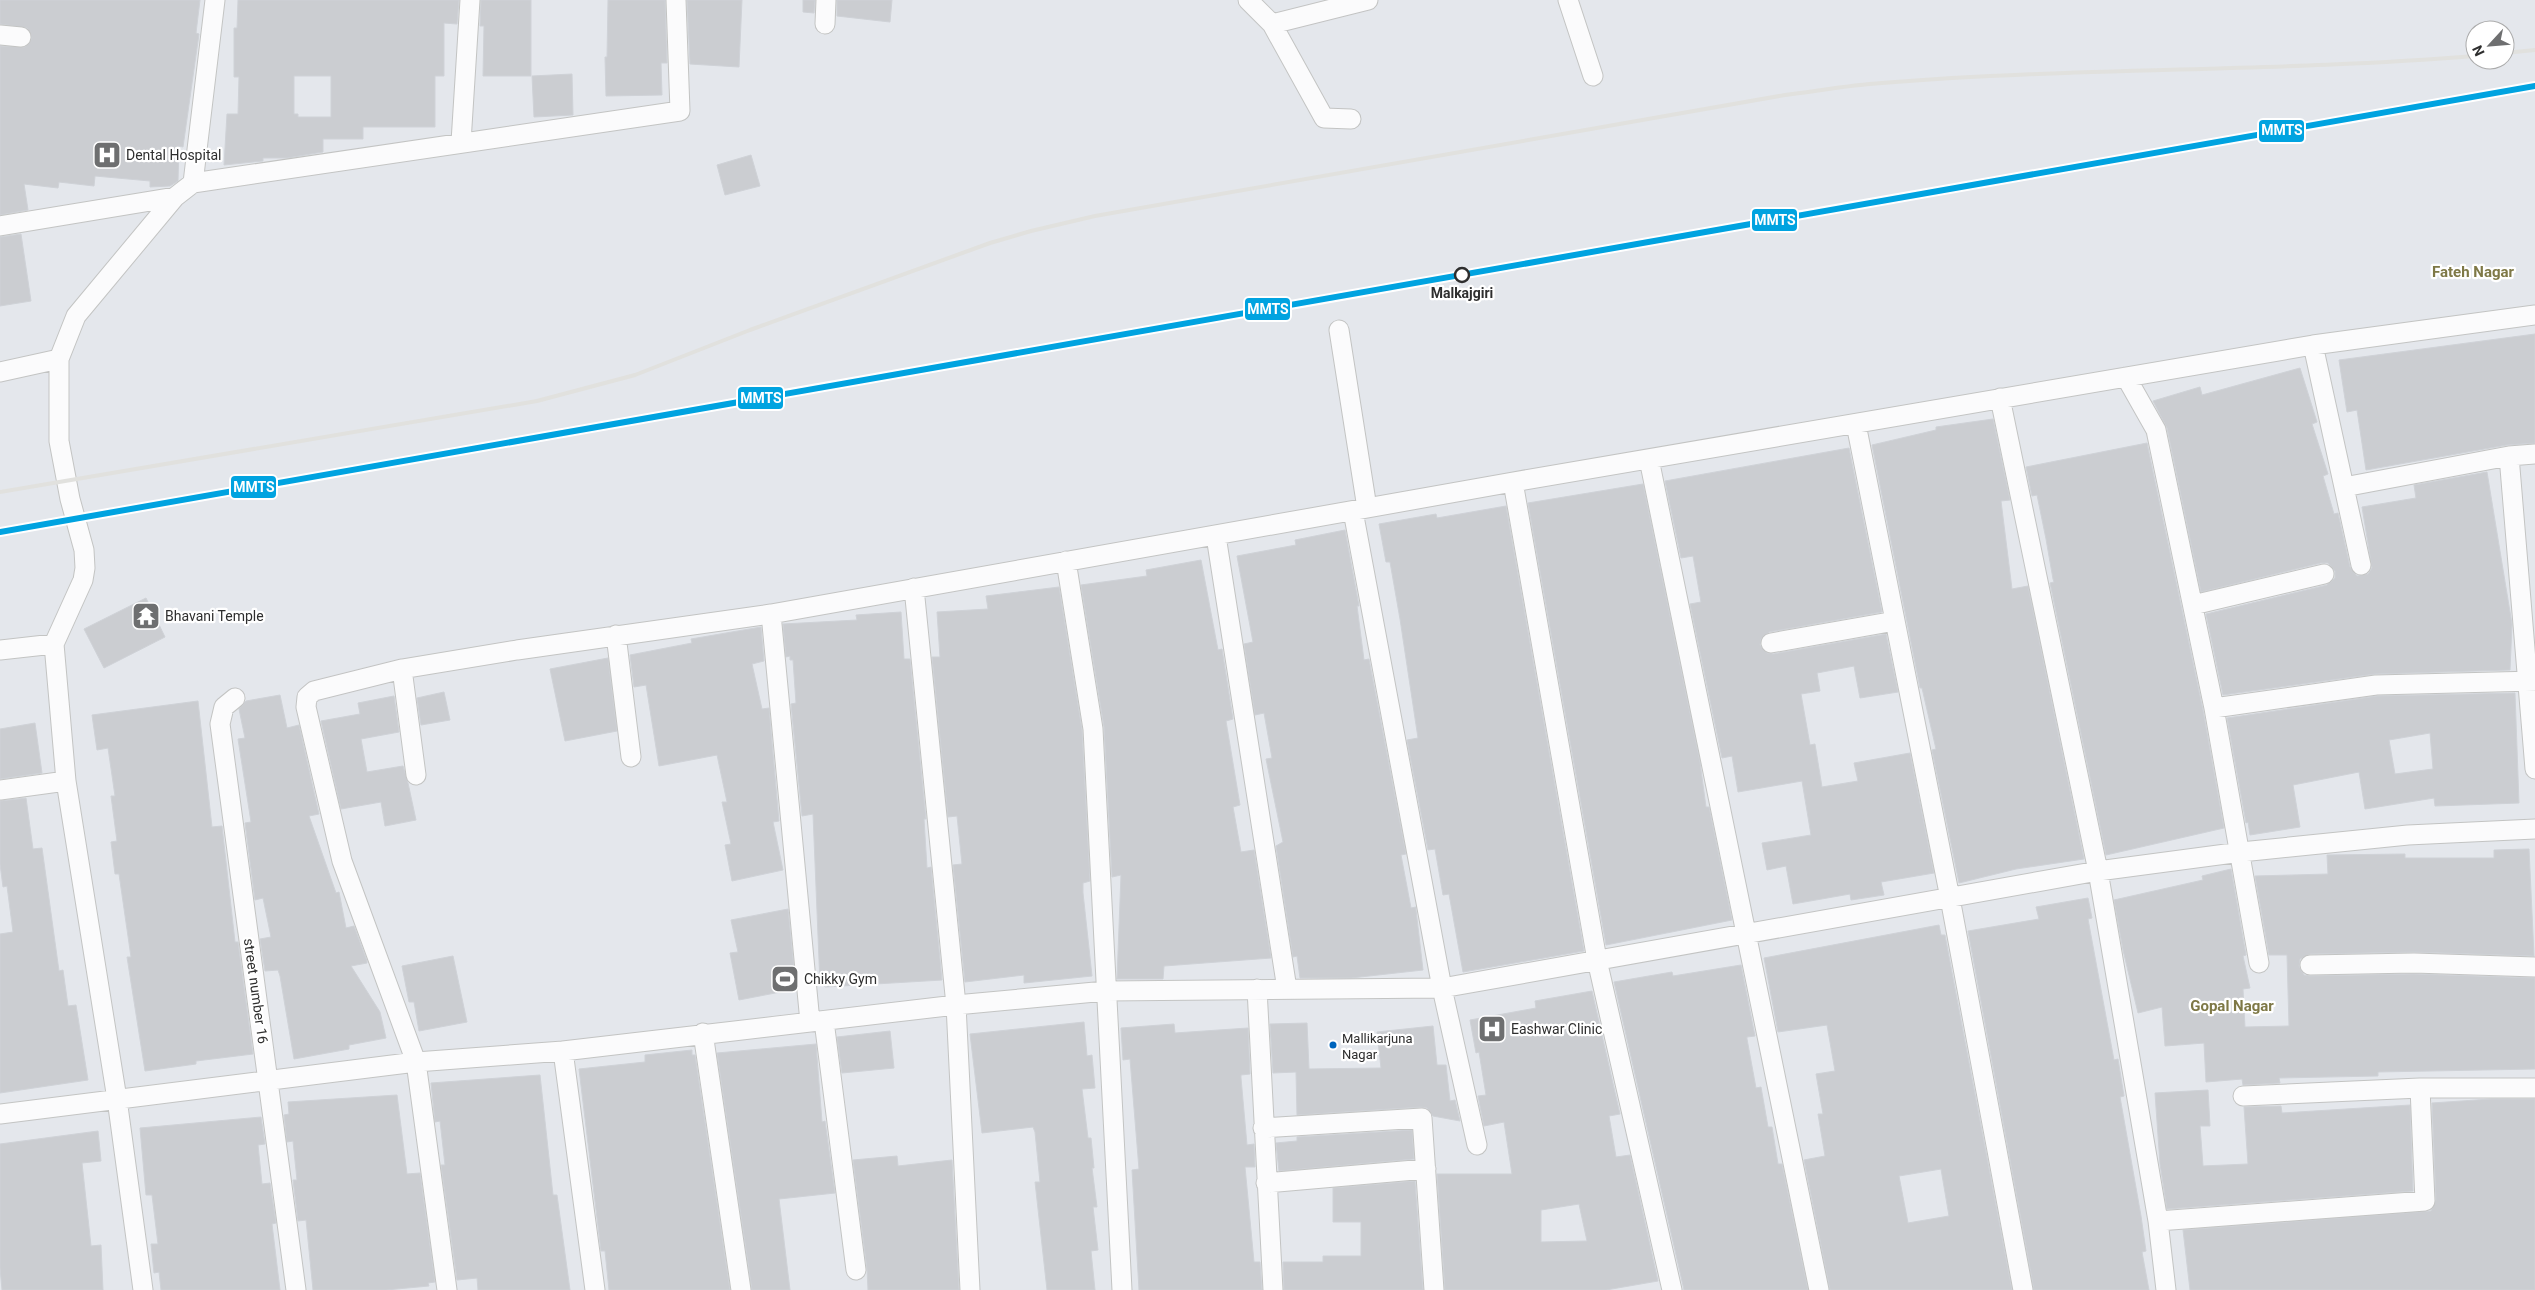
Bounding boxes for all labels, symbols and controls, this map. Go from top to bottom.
north arrow [2465,20,2515,70]
text: N [2469,43,2488,59]
line badge: MMTS [2258,119,2305,143]
text: MMTS [2261,122,2303,138]
hospital icon: Dental Hospital [92,140,122,170]
place label: Dental Hospital [126,147,221,163]
line badge: MMTS [1751,208,1798,232]
text: MMTS [1754,212,1796,228]
district label: Fateh Nagar [2432,263,2515,281]
marker: Malkajgiri [1454,267,1470,283]
place label: Malkajgiri [1431,285,1493,301]
line badge: MMTS [1244,297,1291,321]
text: MMTS [1247,301,1289,317]
line badge: MMTS [737,386,784,410]
text: MMTS [740,390,782,406]
line badge: MMTS [230,475,277,499]
text: MMTS [233,479,275,495]
temple icon: Bhavani Temple [131,601,161,631]
place label: Bhavani Temple [165,608,264,624]
street label: street number 16 [241,937,271,1045]
sports icon: Chikky Gym [770,964,800,994]
place label: Chikky Gym [804,971,877,987]
district label: Gopal Nagar [2190,997,2274,1015]
hospital icon: Eashwar Clinic [1477,1014,1507,1044]
place label: Eashwar Clinic [1511,1021,1602,1037]
place label: Mallikarjuna Nagar [1342,1031,1413,1062]
marker: Mallikarjuna Nagar [1328,1040,1338,1050]

